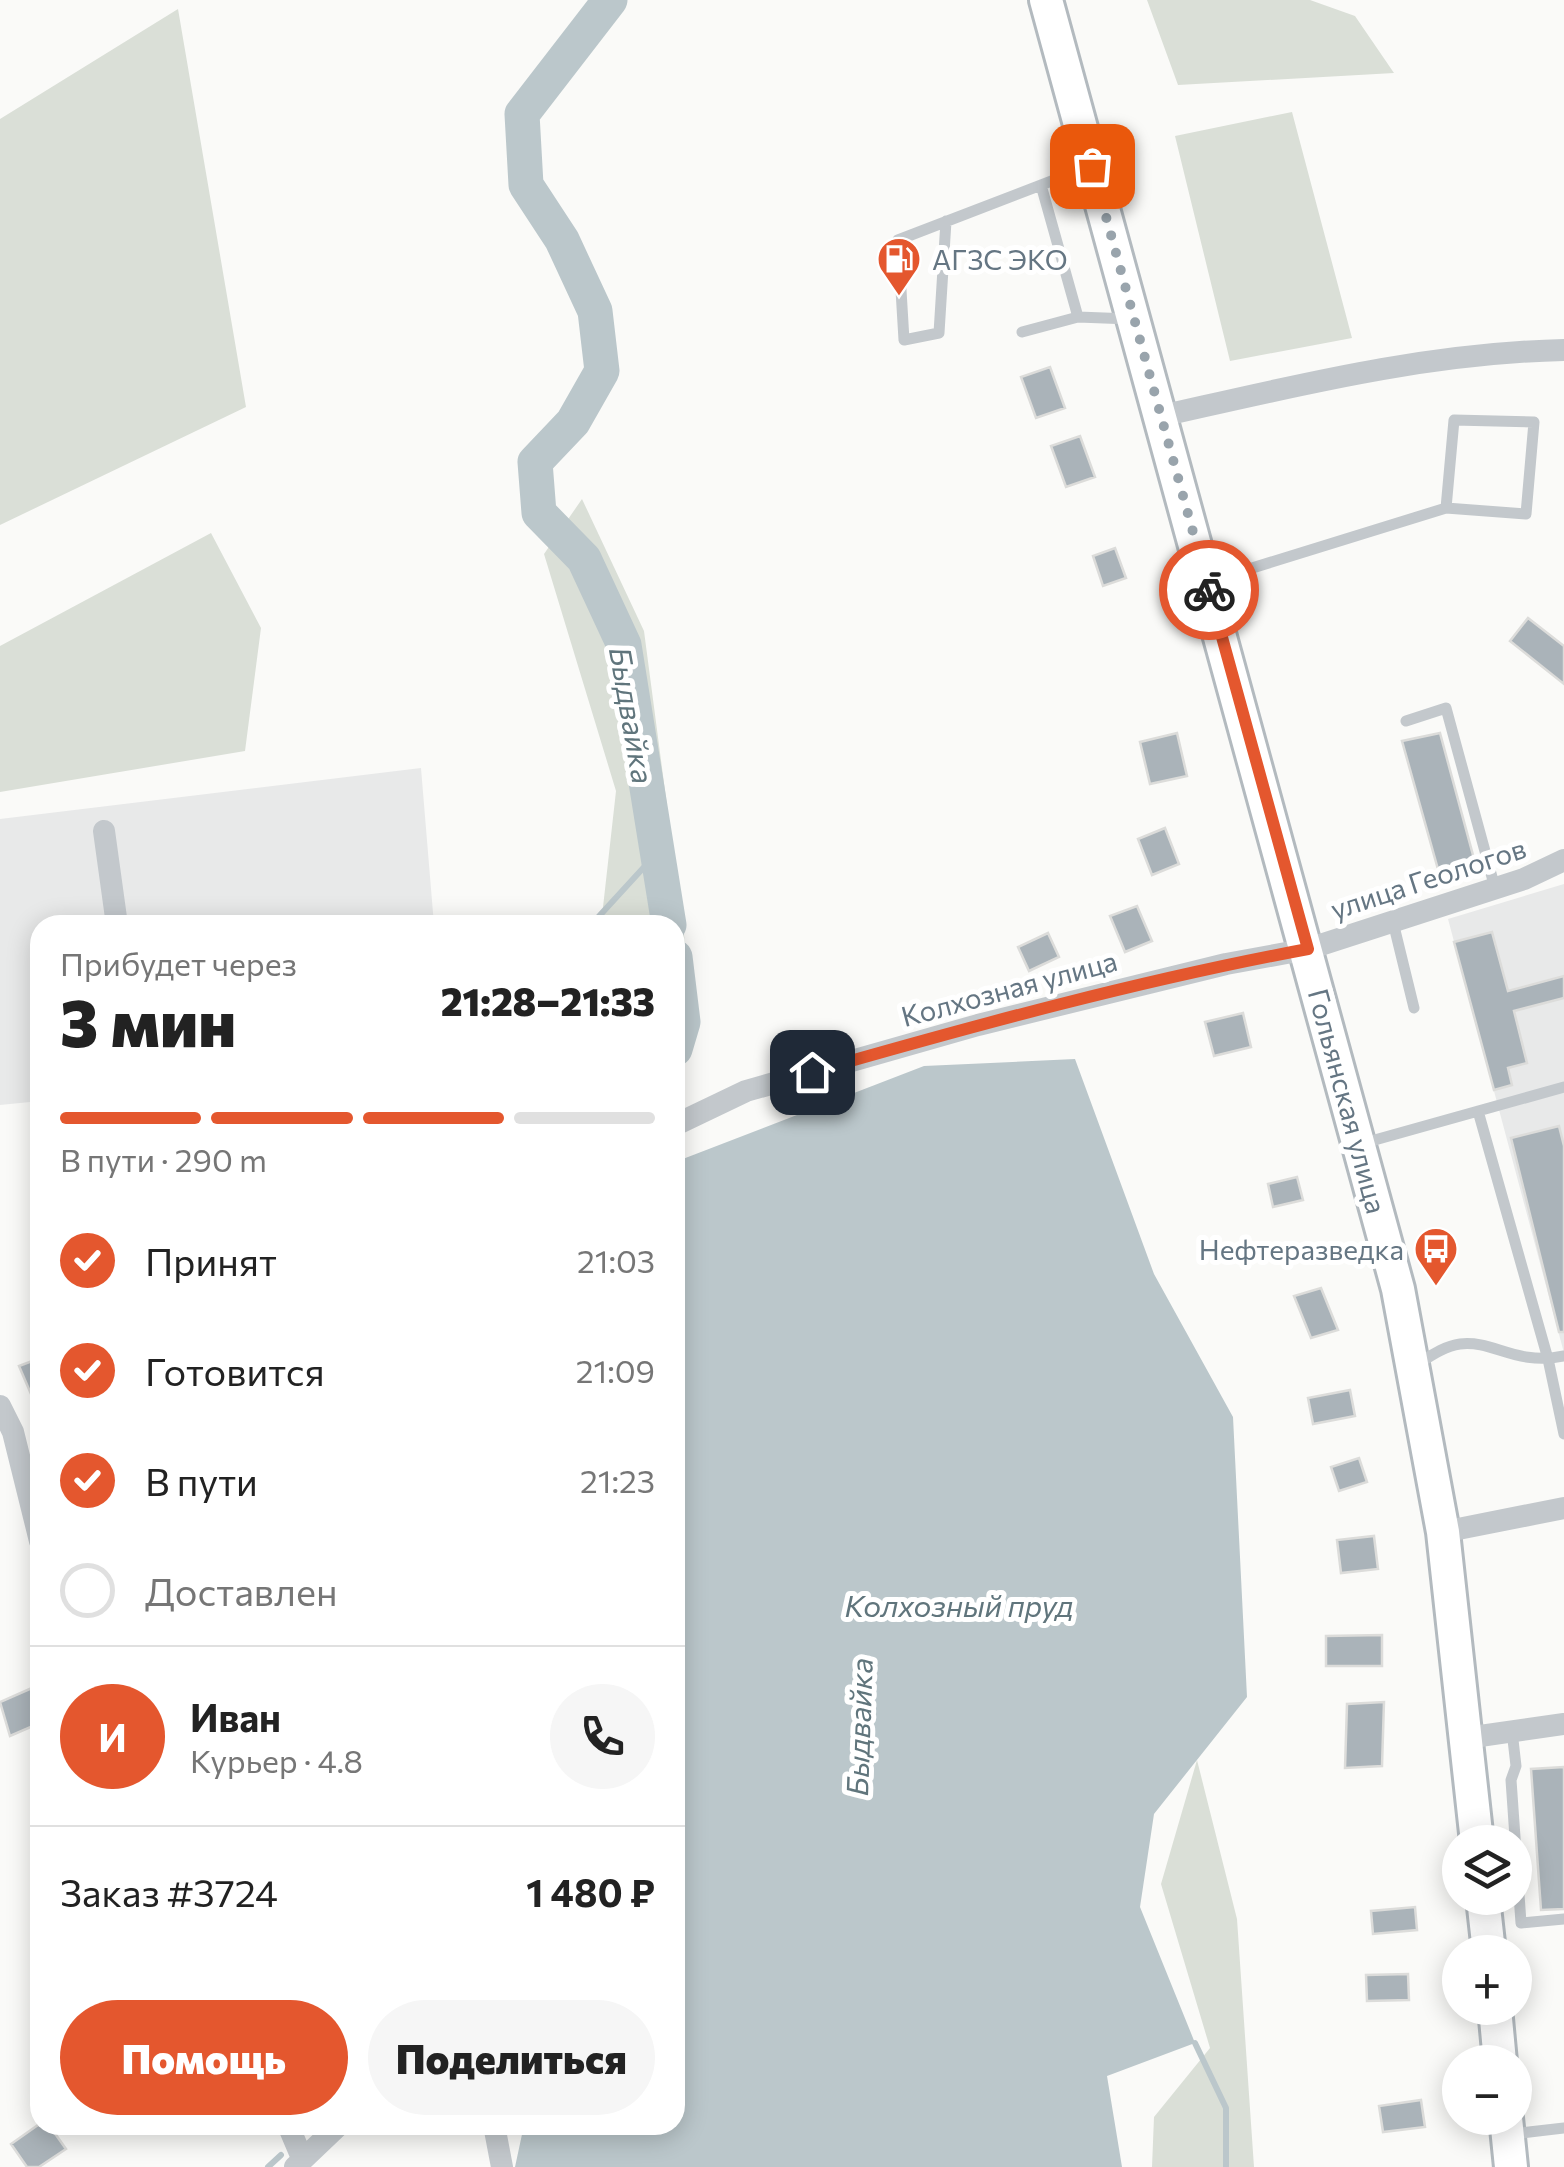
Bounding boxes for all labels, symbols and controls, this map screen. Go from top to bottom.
pin [1050,124,1135,209]
icon: bag [1065,139,1120,194]
fuel station icon: АГЗС ЭКО [876,236,922,297]
place label: АГЗС ЭКО [932,242,1068,276]
courier [1159,540,1259,640]
icon: bike [1182,563,1237,618]
water label: Быдвайка [603,644,663,786]
street label: улица Геологов [1326,830,1530,926]
text: Прибудет через [60,943,297,983]
street label: Колхозная улица [897,943,1121,1033]
text: 21:28–21:33 [441,977,655,1024]
text: 3 мин [60,981,236,1060]
street label: Гольянская улица [1302,985,1394,1217]
pin [770,1030,855,1115]
icon: home [785,1045,840,1100]
text: В пути · 290 m [60,1139,267,1179]
bus stop icon: Нефтеразведка [1413,1226,1459,1287]
place label: Нефтеразведка [1199,1232,1404,1266]
icon: check [60,1233,115,1288]
text: Принят [145,1237,277,1284]
text: 21:03 [577,1240,655,1280]
icon: check [60,1343,115,1398]
text: Готовится [145,1347,325,1394]
text: 21:09 [576,1350,655,1390]
icon: check [60,1453,115,1508]
text: В пути [145,1457,258,1504]
text: 21:23 [580,1460,655,1500]
text: Доставлен [145,1567,338,1614]
water label: Колхозный пруд [844,1586,1074,1623]
water label: Быдвайка [837,1657,879,1797]
button: phone [550,1684,655,1789]
text: Иван [190,1693,281,1740]
text: И [98,1713,127,1760]
text: Курьер · 4.8 [190,1740,363,1780]
map controls [1442,1825,1532,2135]
button: layers [1442,1825,1532,1915]
text: Заказ #3724 [60,1868,278,1915]
text: 1 480 ₽ [526,1868,655,1915]
button: + [1442,1935,1532,2025]
button: Помощь [60,2000,348,2115]
button: Поделиться [368,2000,655,2115]
button: − [1442,2045,1532,2135]

